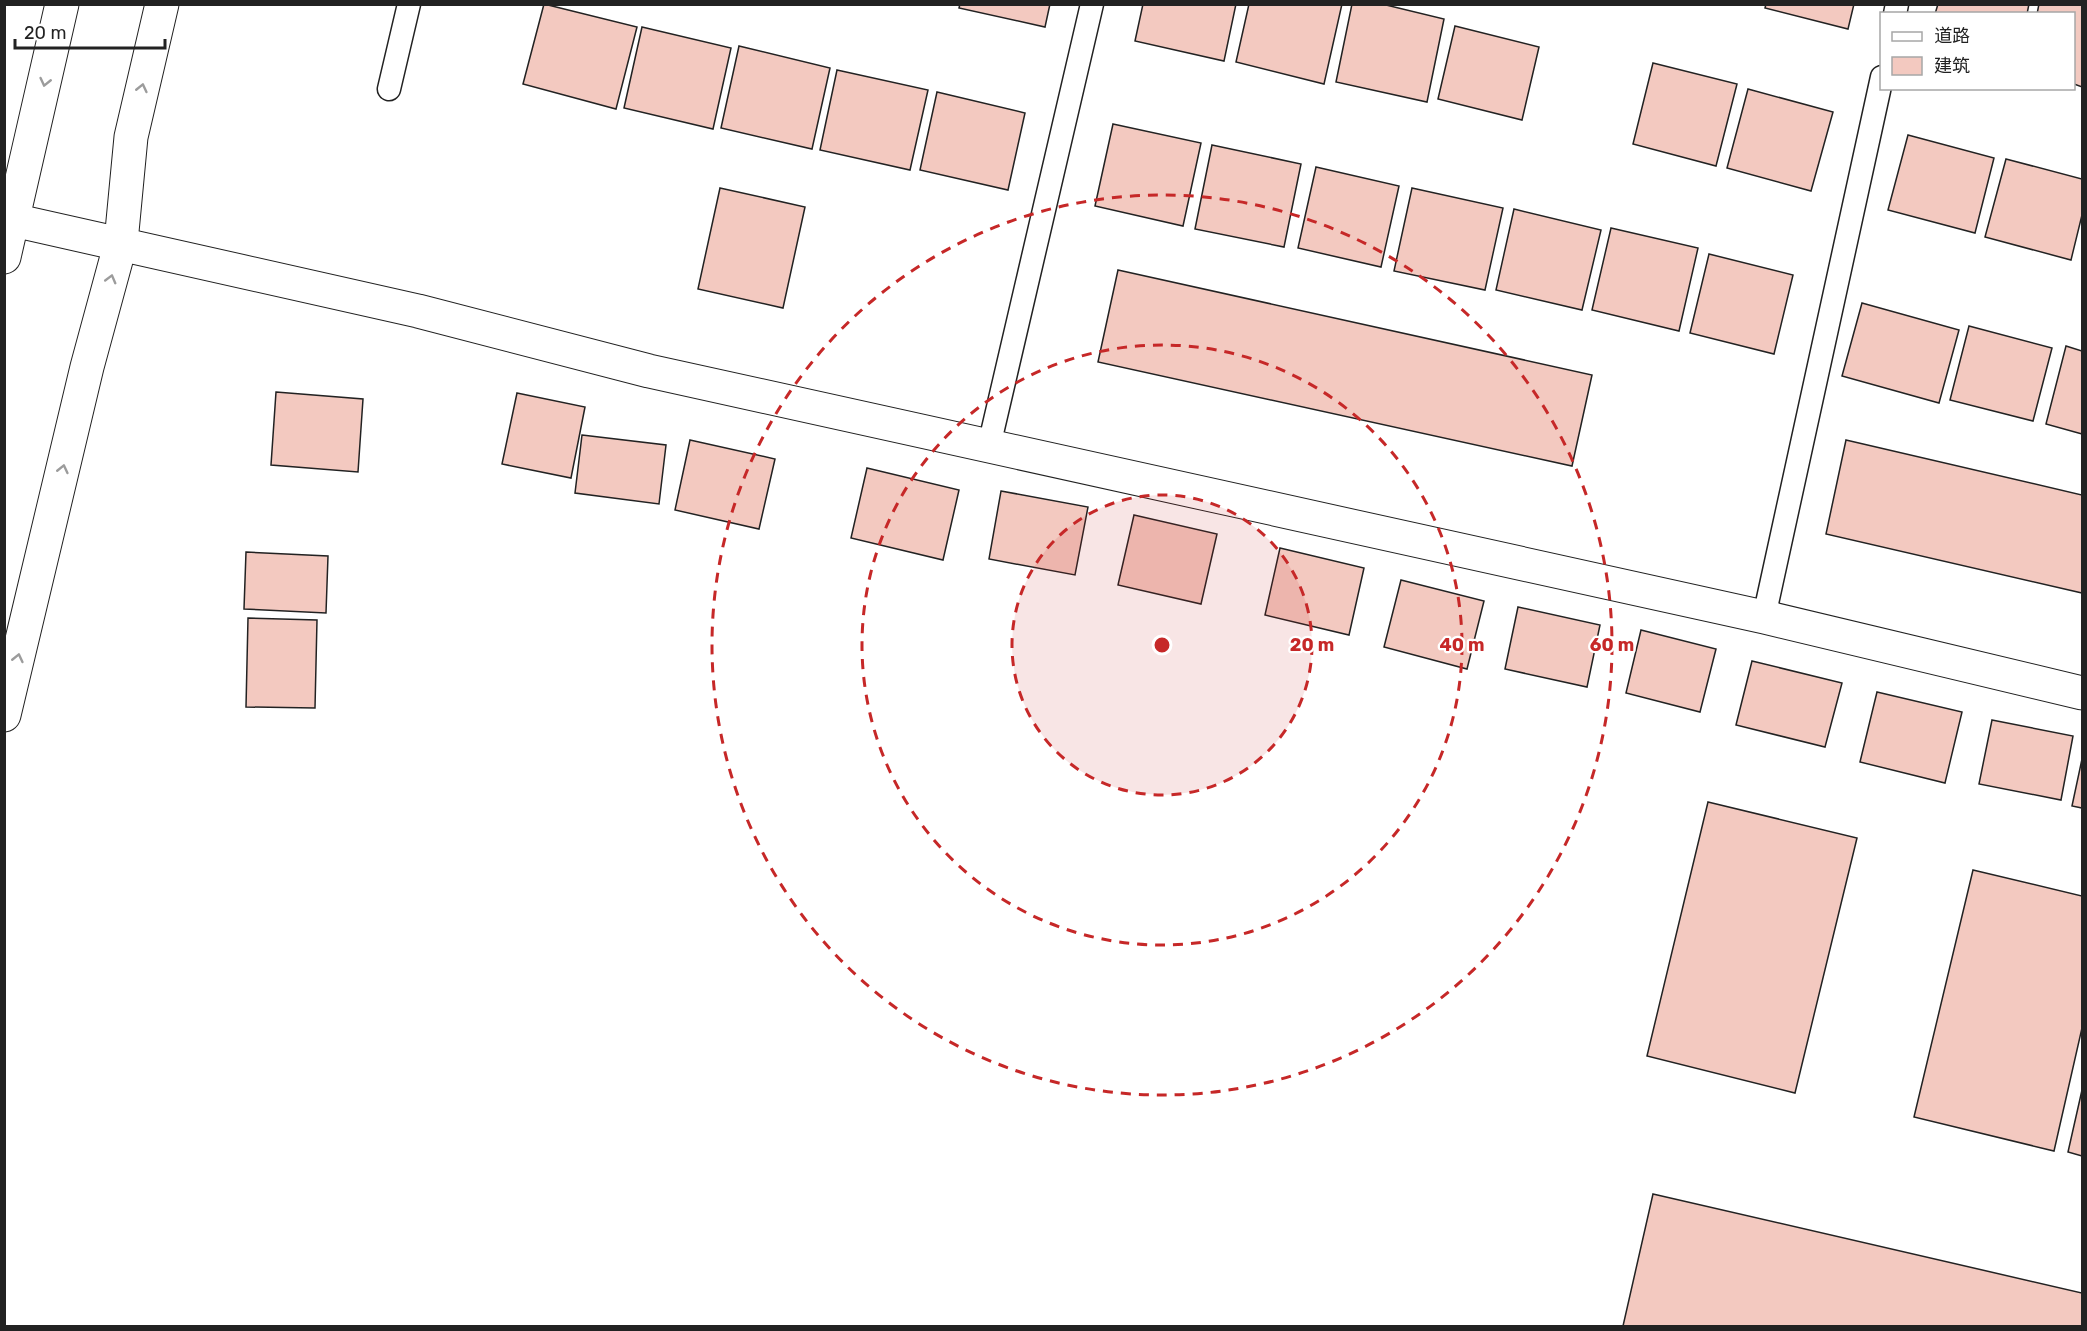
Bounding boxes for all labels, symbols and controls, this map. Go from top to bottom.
scale bar [15,12,165,50]
legend [1880,12,2075,90]
text: 20 m [24,22,66,44]
text: 道路 [1934,25,1970,47]
text: 建筑 [1934,55,1970,77]
one-way arrow [39,77,52,87]
one-way arrow [135,83,148,93]
one-way arrow [103,275,116,285]
one-way arrow [56,464,69,474]
text: 20 m [1290,634,1334,656]
text: 40 m [1440,634,1484,656]
text: 60 m [1590,634,1634,656]
centre of rings [1152,635,1172,655]
one-way arrow [11,654,24,664]

